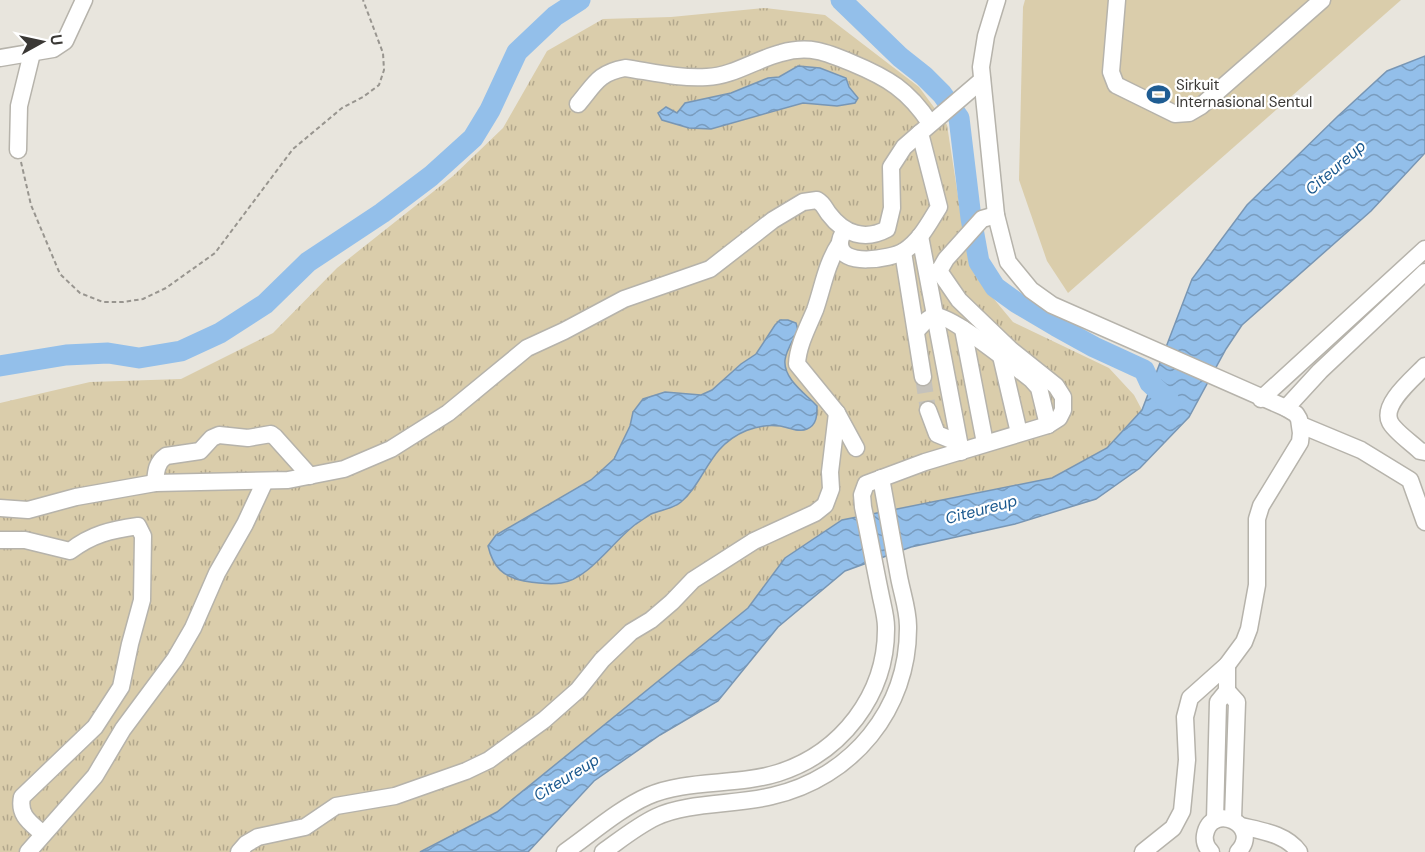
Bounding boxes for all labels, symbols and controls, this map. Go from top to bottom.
north arrow [12,12,72,72]
text: U [45,33,68,47]
place label: Sirkuit Internasional Sentul [1176,75,1312,112]
sports icon: Sirkuit Internasional Sentul [1145,81,1171,107]
water label: Citeureup [1301,135,1370,199]
water label: Citeureup [943,490,1019,529]
water label: Citeureup [529,749,603,806]

